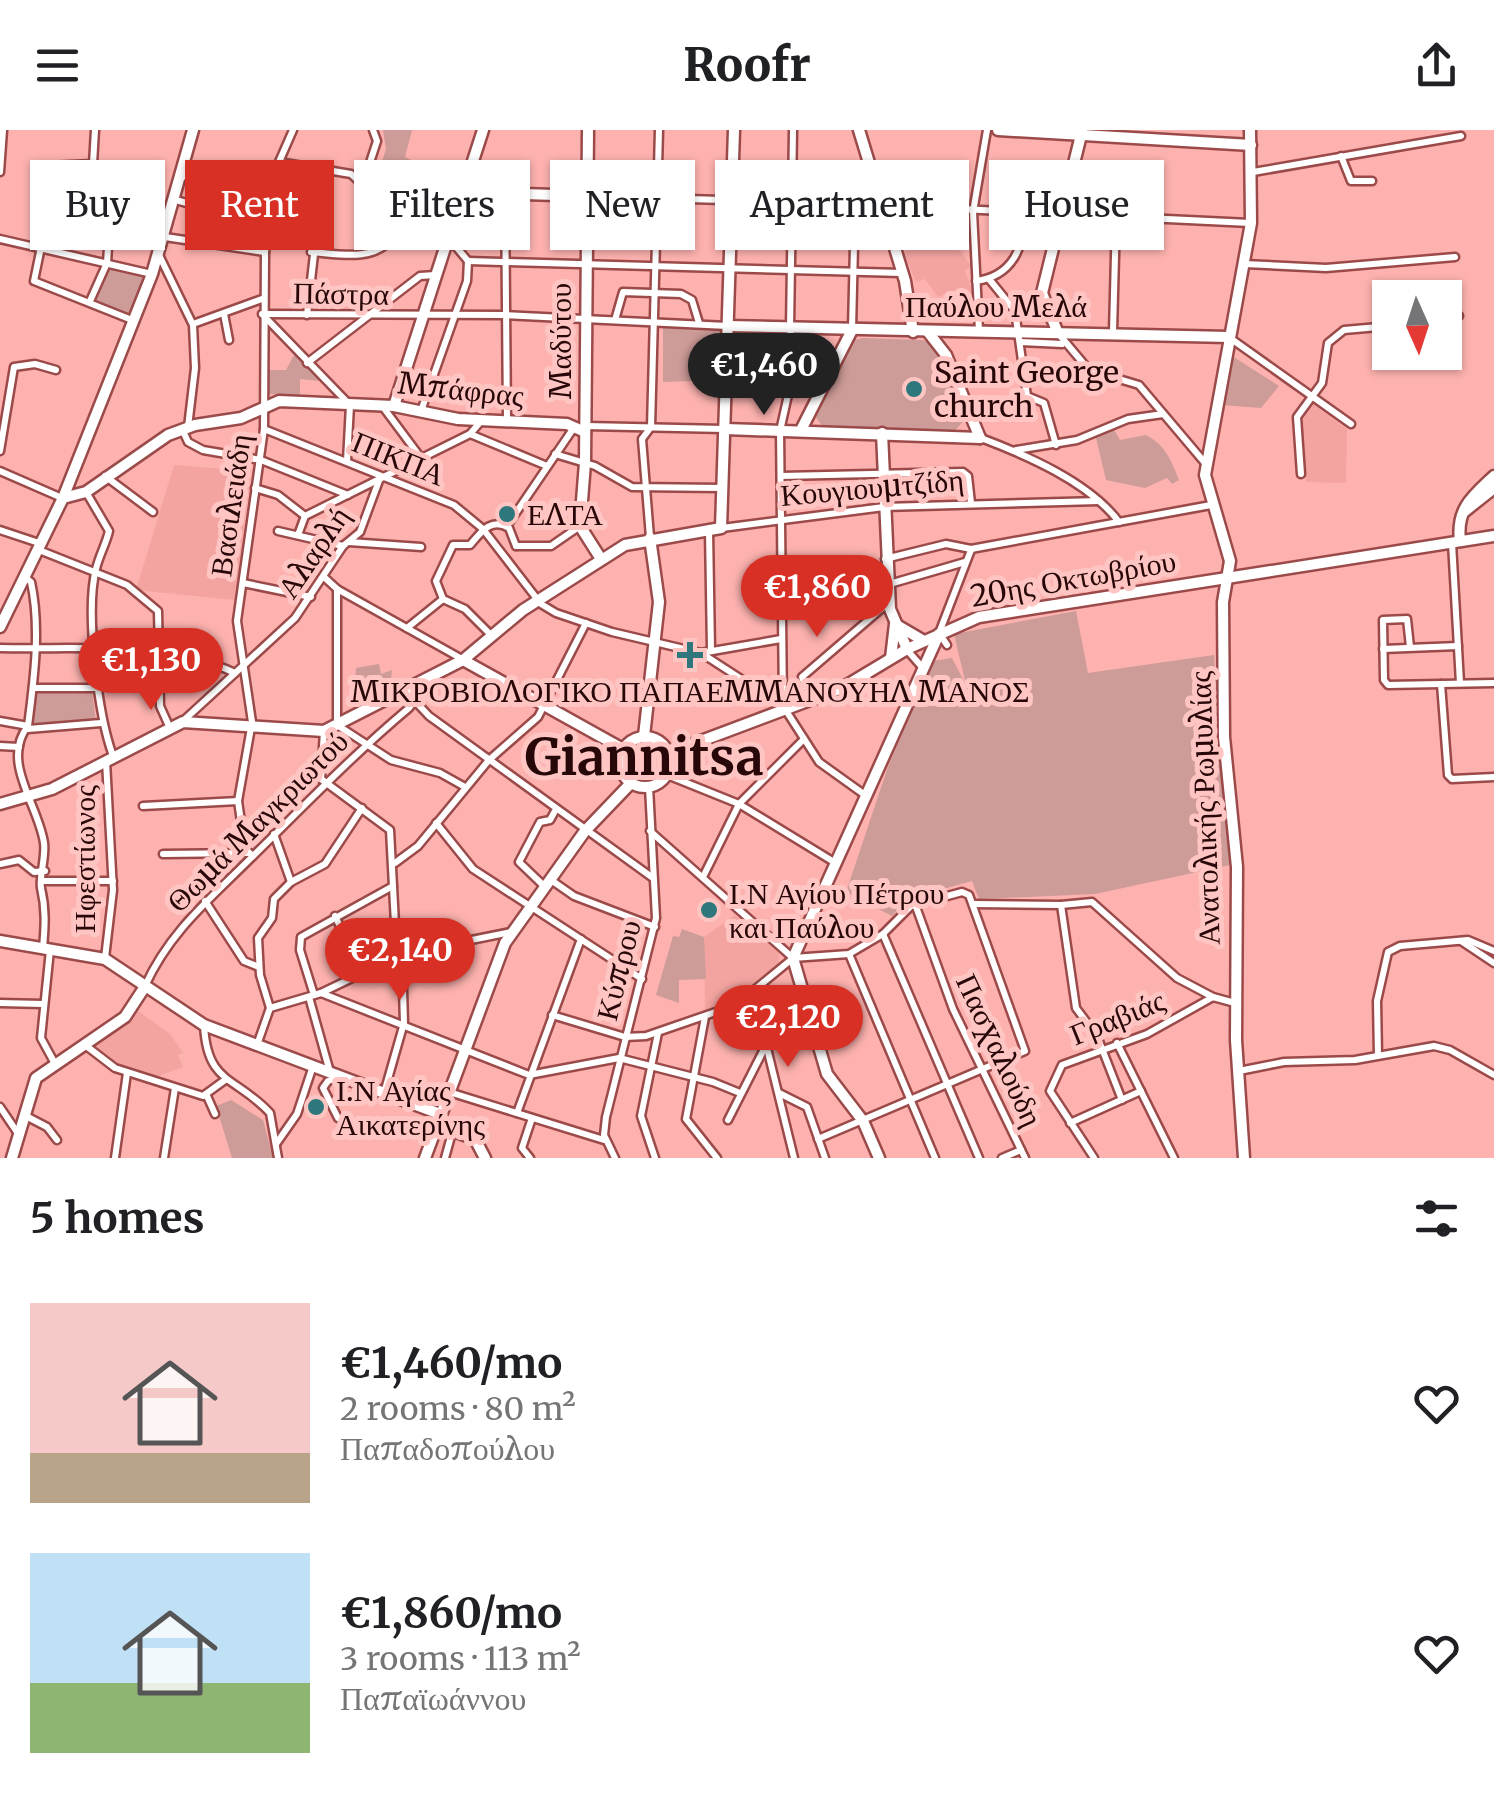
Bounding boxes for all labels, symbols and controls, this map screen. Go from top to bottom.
text: Roofr [683,37,811,93]
icon: menu [30,38,85,93]
icon: share [1409,38,1464,93]
chip: Buy [30,160,165,250]
chip: Rent [185,160,334,250]
chip: Filters [354,160,530,250]
chip: New [550,160,695,250]
chip: Apartment [715,160,969,250]
chip: House [989,160,1164,250]
street label: Πάστρα [293,273,390,313]
north arrow [1372,280,1462,370]
map controls [1372,280,1462,370]
street label: Μαδύτου [541,283,579,399]
street label: Παύλου Μελά [905,287,1087,325]
pin: €1,460 [683,333,845,418]
text: €1,460 [710,345,818,385]
place label: Saint George church [934,353,1119,425]
street label: Μπάφρας [396,363,526,415]
marker: Saint George church [903,378,925,400]
street label: ΠΙΚΠΑ [347,422,451,494]
street label: Βασιλειάδη [201,431,259,579]
street label: Κουγιουμτζίδη [779,460,965,514]
place label: ΕΛΤΑ [527,495,603,533]
street label: Αλαρλή [268,499,358,605]
marker: ΕΛΤΑ [496,503,518,525]
street label: 20ης Οκτωβρίου [967,541,1179,615]
pin: €1,860 [736,555,898,640]
text: €1,860 [763,567,871,607]
pin: €1,130 [70,628,232,713]
text: €1,130 [100,640,202,680]
marker: ΜΙΚΡΟΒΙΟΛΟΓΙΚΟ ΠΑΠΑΕΜΜΑΝΟΥΗΛ ΜΑΝΟΣ [677,642,703,668]
street label: Ανατολικής Ρωμυλίας [1180,670,1228,946]
place label: ΜΙΚΡΟΒΙΟΛΟΓΙΚΟ ΠΑΠΑΕΜΜΑΝΟΥΗΛ ΜΑΝΟΣ [350,672,1030,710]
street label: Θωμά Μαγκριωτού [158,722,356,920]
district label: Giannitsa [524,726,764,789]
street label: Ηφεστίωνος [65,785,103,933]
place label: Ι.Ν Αγίου Πέτρου και Παύλου [729,874,944,946]
marker: Ι.Ν Αγίου Πέτρου και Παύλου [698,899,720,921]
street label: Κύπρου [587,916,649,1024]
pin: €2,140 [319,918,481,1003]
text: €2,140 [347,930,453,970]
street label: Πασχαλούδη [948,968,1052,1132]
street label: Γραβιάς [1064,981,1170,1053]
pin: €2,120 [707,985,869,1070]
text: €2,120 [735,997,841,1037]
place label: Ι.Ν Αγίας Αικατερίνης [336,1071,485,1143]
marker: Ι.Ν Αγίας Αικατερίνης [305,1096,327,1118]
icon: filters [1409,1191,1464,1246]
text: 5 homes [30,1192,204,1244]
text: €1,460/mo [340,1337,562,1389]
icon: home [110,1343,230,1463]
icon: heart [1409,1376,1464,1431]
text: 2 rooms · 80 m² [340,1389,576,1429]
text: Παπαδοπούλου [340,1429,555,1469]
text: €1,860/mo [340,1587,562,1639]
icon: home [110,1593,230,1713]
icon: heart [1409,1626,1464,1681]
text: 3 rooms · 113 m² [340,1639,581,1679]
text: Παπαϊωάννου [340,1679,526,1719]

